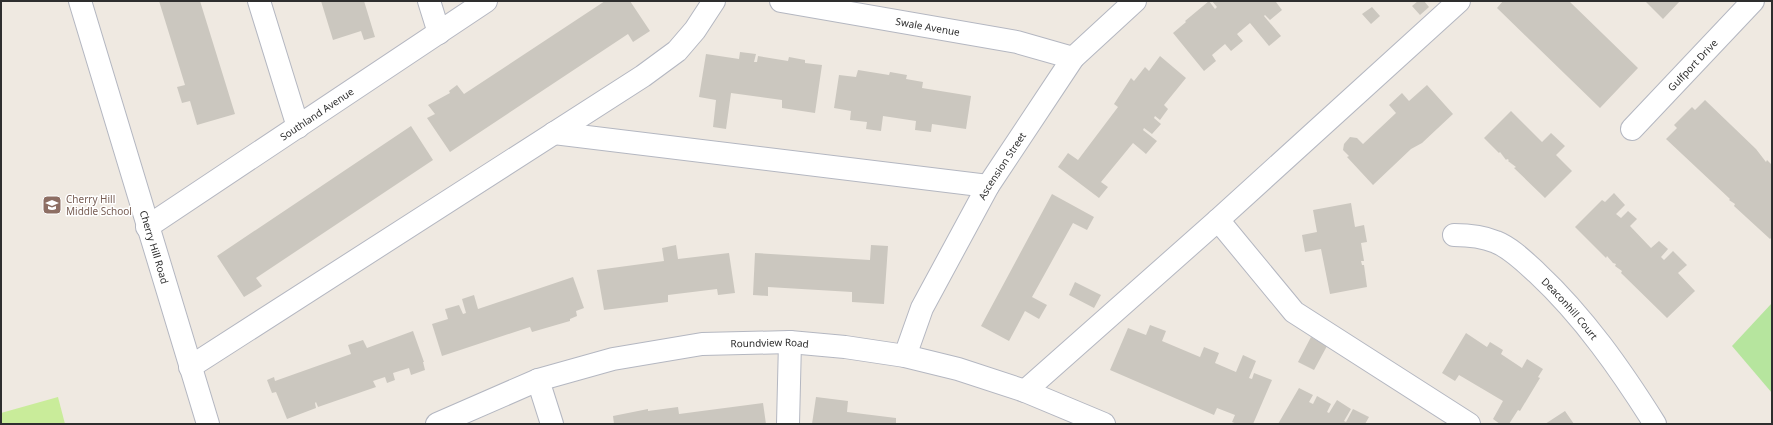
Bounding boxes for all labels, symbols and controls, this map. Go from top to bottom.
street label: Swale Avenue [895,14,961,39]
street label: Gulfport Drive [1664,36,1721,94]
street label: Southland Avenue [277,84,357,143]
street label: Ascension Street [975,129,1029,202]
place label: Cherry Hill Middle School [66,192,132,218]
school or university icon: Cherry Hill Middle School [41,194,63,216]
street label: Cherry Hill Road [137,209,172,285]
street label: Deaconhill Court [1539,274,1601,343]
street label: Roundview Road [730,335,809,351]

